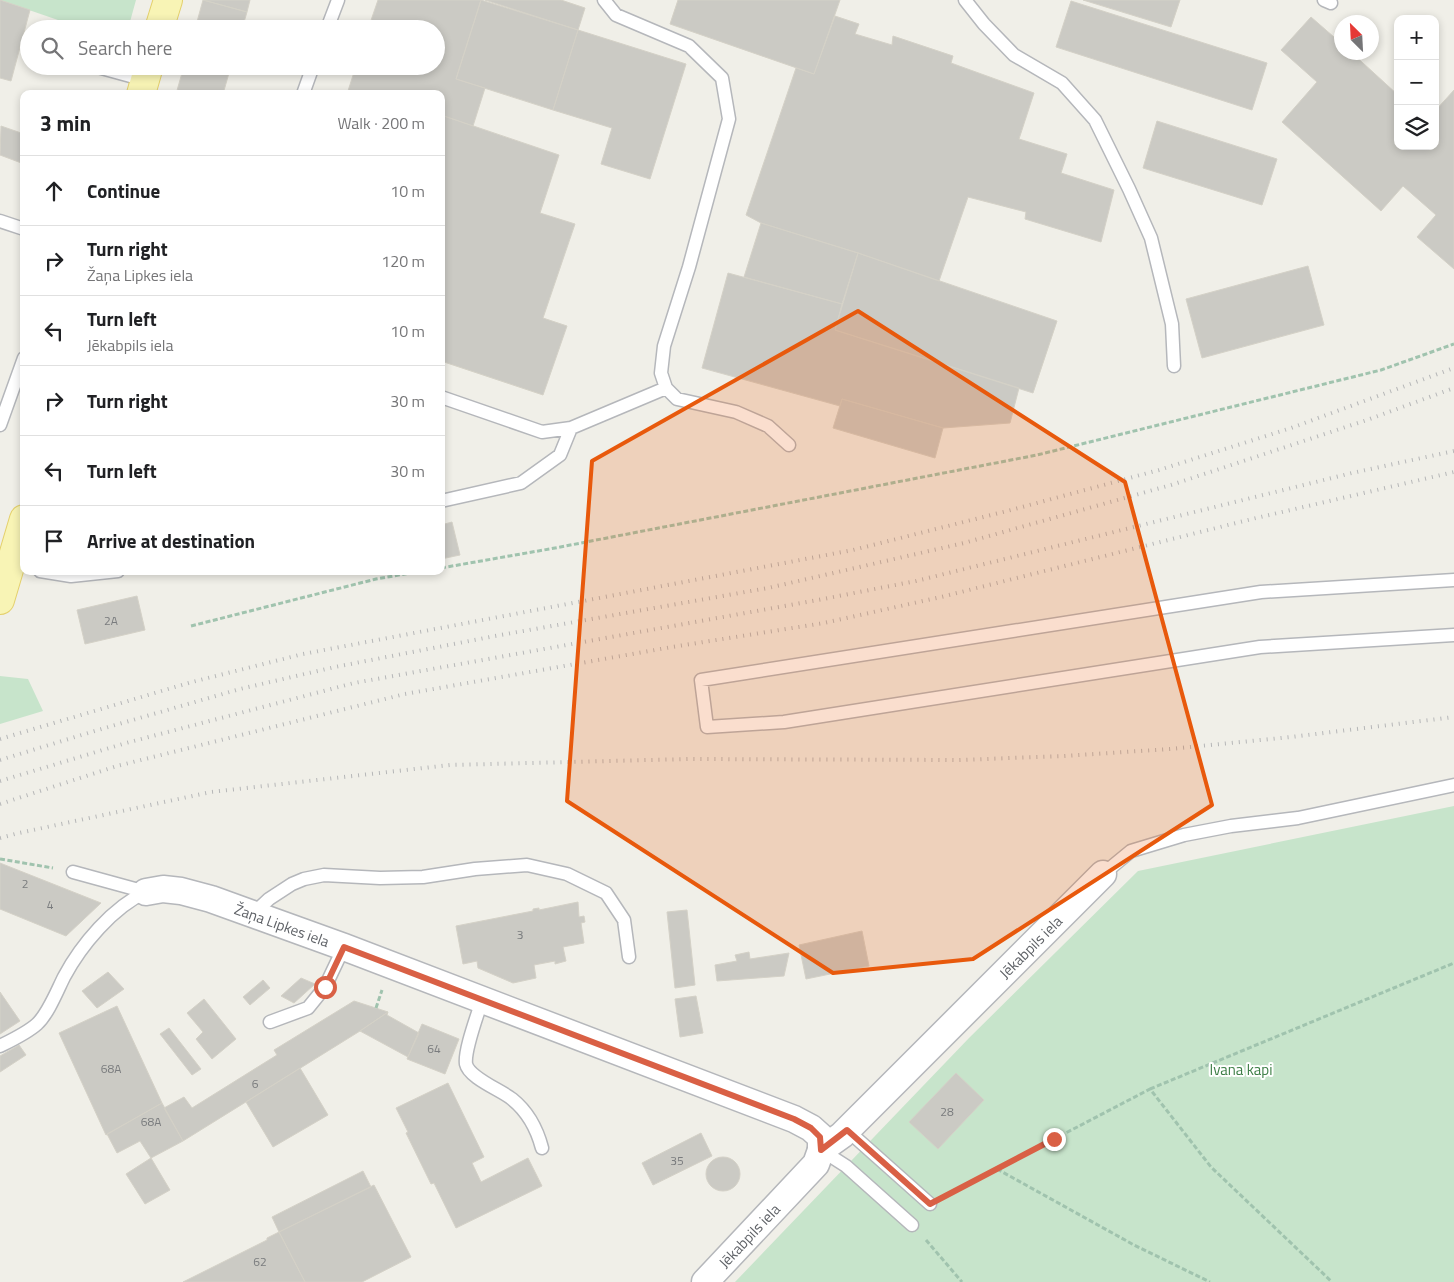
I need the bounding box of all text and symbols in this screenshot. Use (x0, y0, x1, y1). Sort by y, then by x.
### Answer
north arrow (1334, 15, 1379, 60)
map controls (1394, 15, 1439, 150)
button: + (1394, 15, 1439, 60)
search box (20, 20, 445, 75)
text: Search here (78, 33, 172, 62)
icon: search (38, 34, 66, 62)
button: − (1394, 60, 1439, 105)
button: layers (1394, 105, 1439, 150)
text: 3 min (40, 107, 91, 139)
text: Walk · 200 m (337, 111, 425, 135)
text: Continue (87, 176, 160, 205)
icon: ahead (40, 177, 68, 205)
text: 10 m (390, 179, 425, 203)
text: Turn right (87, 234, 168, 263)
icon: right (40, 247, 68, 275)
text: 120 m (381, 249, 425, 273)
text: Žaņa Lipkes iela (87, 263, 193, 287)
text: Turn left (87, 304, 157, 333)
icon: left (40, 317, 68, 345)
text: 10 m (390, 319, 425, 343)
text: Jēkabpils iela (87, 333, 174, 357)
text: Turn right (87, 386, 168, 415)
icon: right (40, 387, 68, 415)
text: 30 m (390, 389, 425, 413)
text: Turn left (87, 456, 157, 485)
icon: left (40, 457, 68, 485)
text: 30 m (390, 459, 425, 483)
text: Arrive at destination (87, 526, 255, 555)
icon: arrive (40, 527, 68, 555)
house number: 2A (104, 611, 118, 630)
house number: 2 (22, 874, 28, 893)
house number: 4 (47, 895, 54, 914)
street label: Žaņa Lipkes iela (231, 897, 333, 953)
street label: Jēkabpils iela (993, 909, 1068, 984)
house number: 3 (517, 925, 523, 944)
route start (314, 976, 337, 999)
house number: 64 (427, 1039, 441, 1058)
park label: Ivana kapi (1209, 1058, 1273, 1081)
house number: 68A (101, 1059, 121, 1078)
house number: 6 (252, 1074, 259, 1093)
house number: 28 (940, 1102, 954, 1121)
house number: 68A (141, 1112, 161, 1131)
route end (1043, 1128, 1066, 1151)
house number: 35 (670, 1151, 684, 1170)
street label: Jēkabpils iela (713, 1198, 785, 1273)
house number: 62 (253, 1252, 267, 1271)

